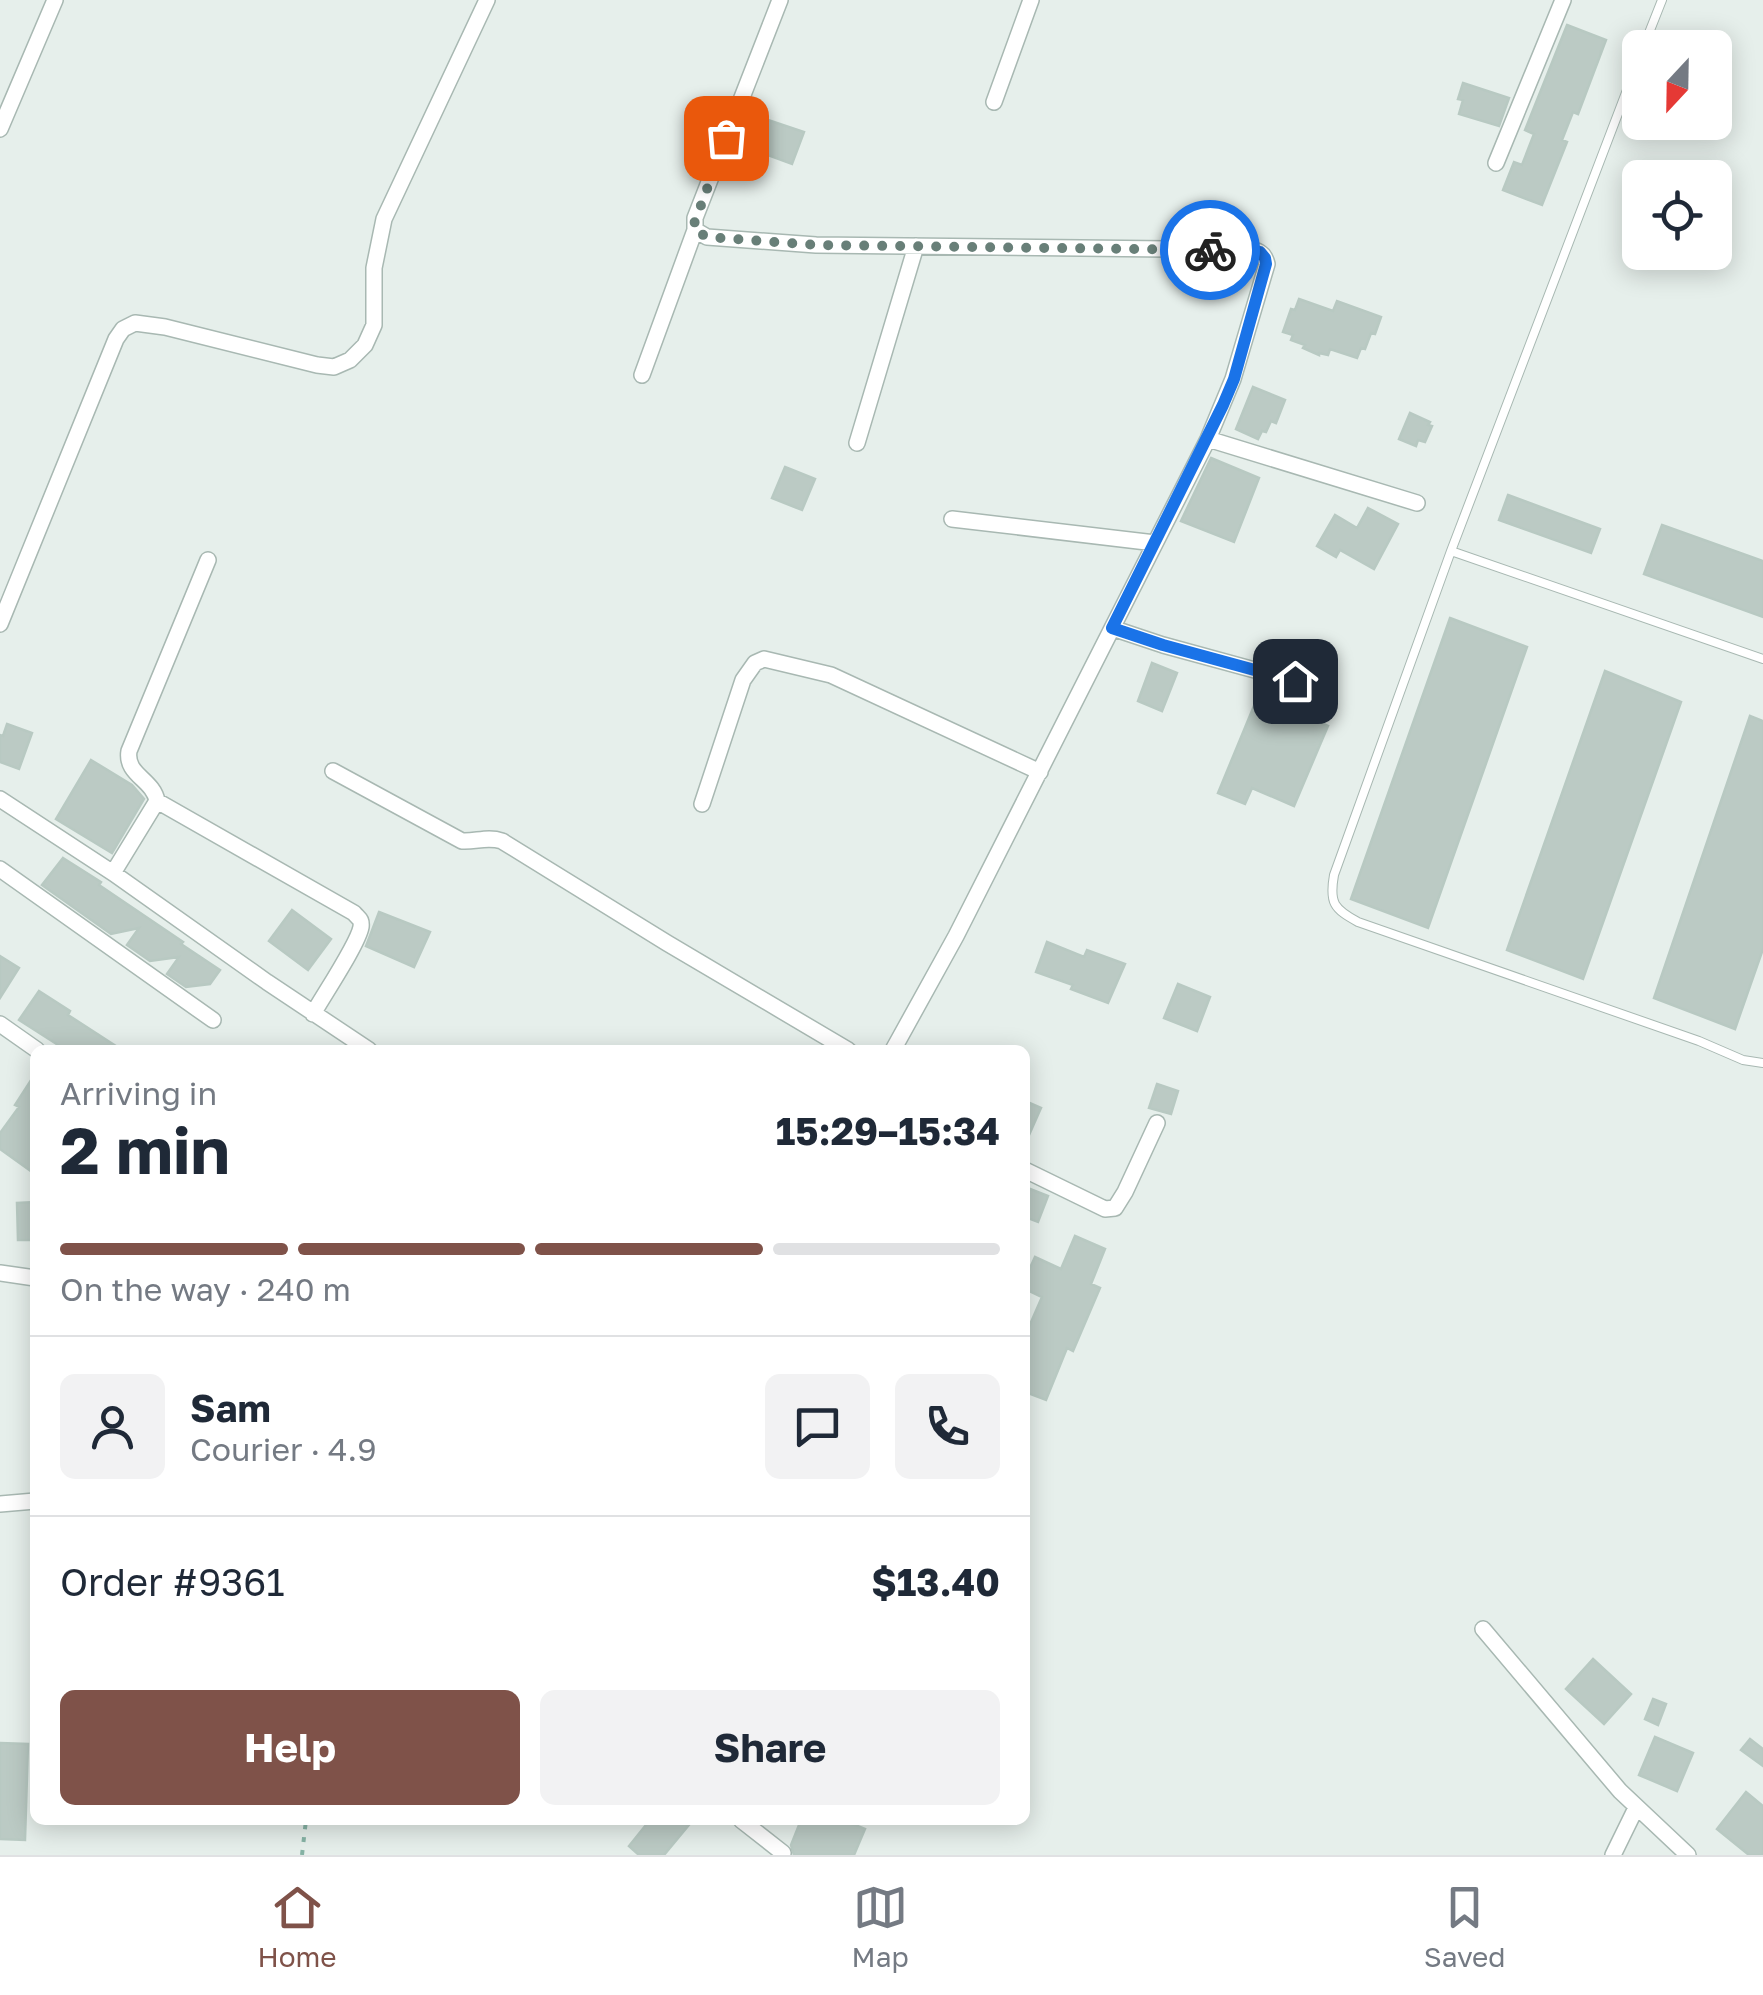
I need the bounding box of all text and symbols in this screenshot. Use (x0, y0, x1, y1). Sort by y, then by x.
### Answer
north arrow (1622, 30, 1732, 140)
map controls (1622, 30, 1732, 270)
pin (684, 96, 769, 181)
icon: bag (699, 111, 754, 166)
button: locate (1622, 160, 1732, 270)
courier (1160, 200, 1260, 300)
icon: bike (1183, 223, 1238, 278)
pin (1253, 639, 1338, 724)
icon: home (1268, 654, 1323, 709)
text: Arriving in (60, 1074, 217, 1112)
text: 15:29–15:34 (776, 1108, 1000, 1153)
text: 2 min (60, 1110, 230, 1188)
text: On the way · 240 m (60, 1270, 351, 1308)
button: person (60, 1374, 165, 1479)
button: chat (765, 1374, 870, 1479)
button: phone (895, 1374, 1000, 1479)
text: Sam (190, 1385, 271, 1430)
text: Courier · 4.9 (190, 1430, 377, 1468)
text: Order #9361 (60, 1559, 285, 1604)
text: $13.40 (871, 1559, 1000, 1604)
button: Help (60, 1690, 520, 1805)
button: Share (540, 1690, 1000, 1805)
tab: Home (258, 1880, 337, 1973)
tab: Map (852, 1880, 909, 1973)
tab: Saved (1424, 1880, 1506, 1973)

